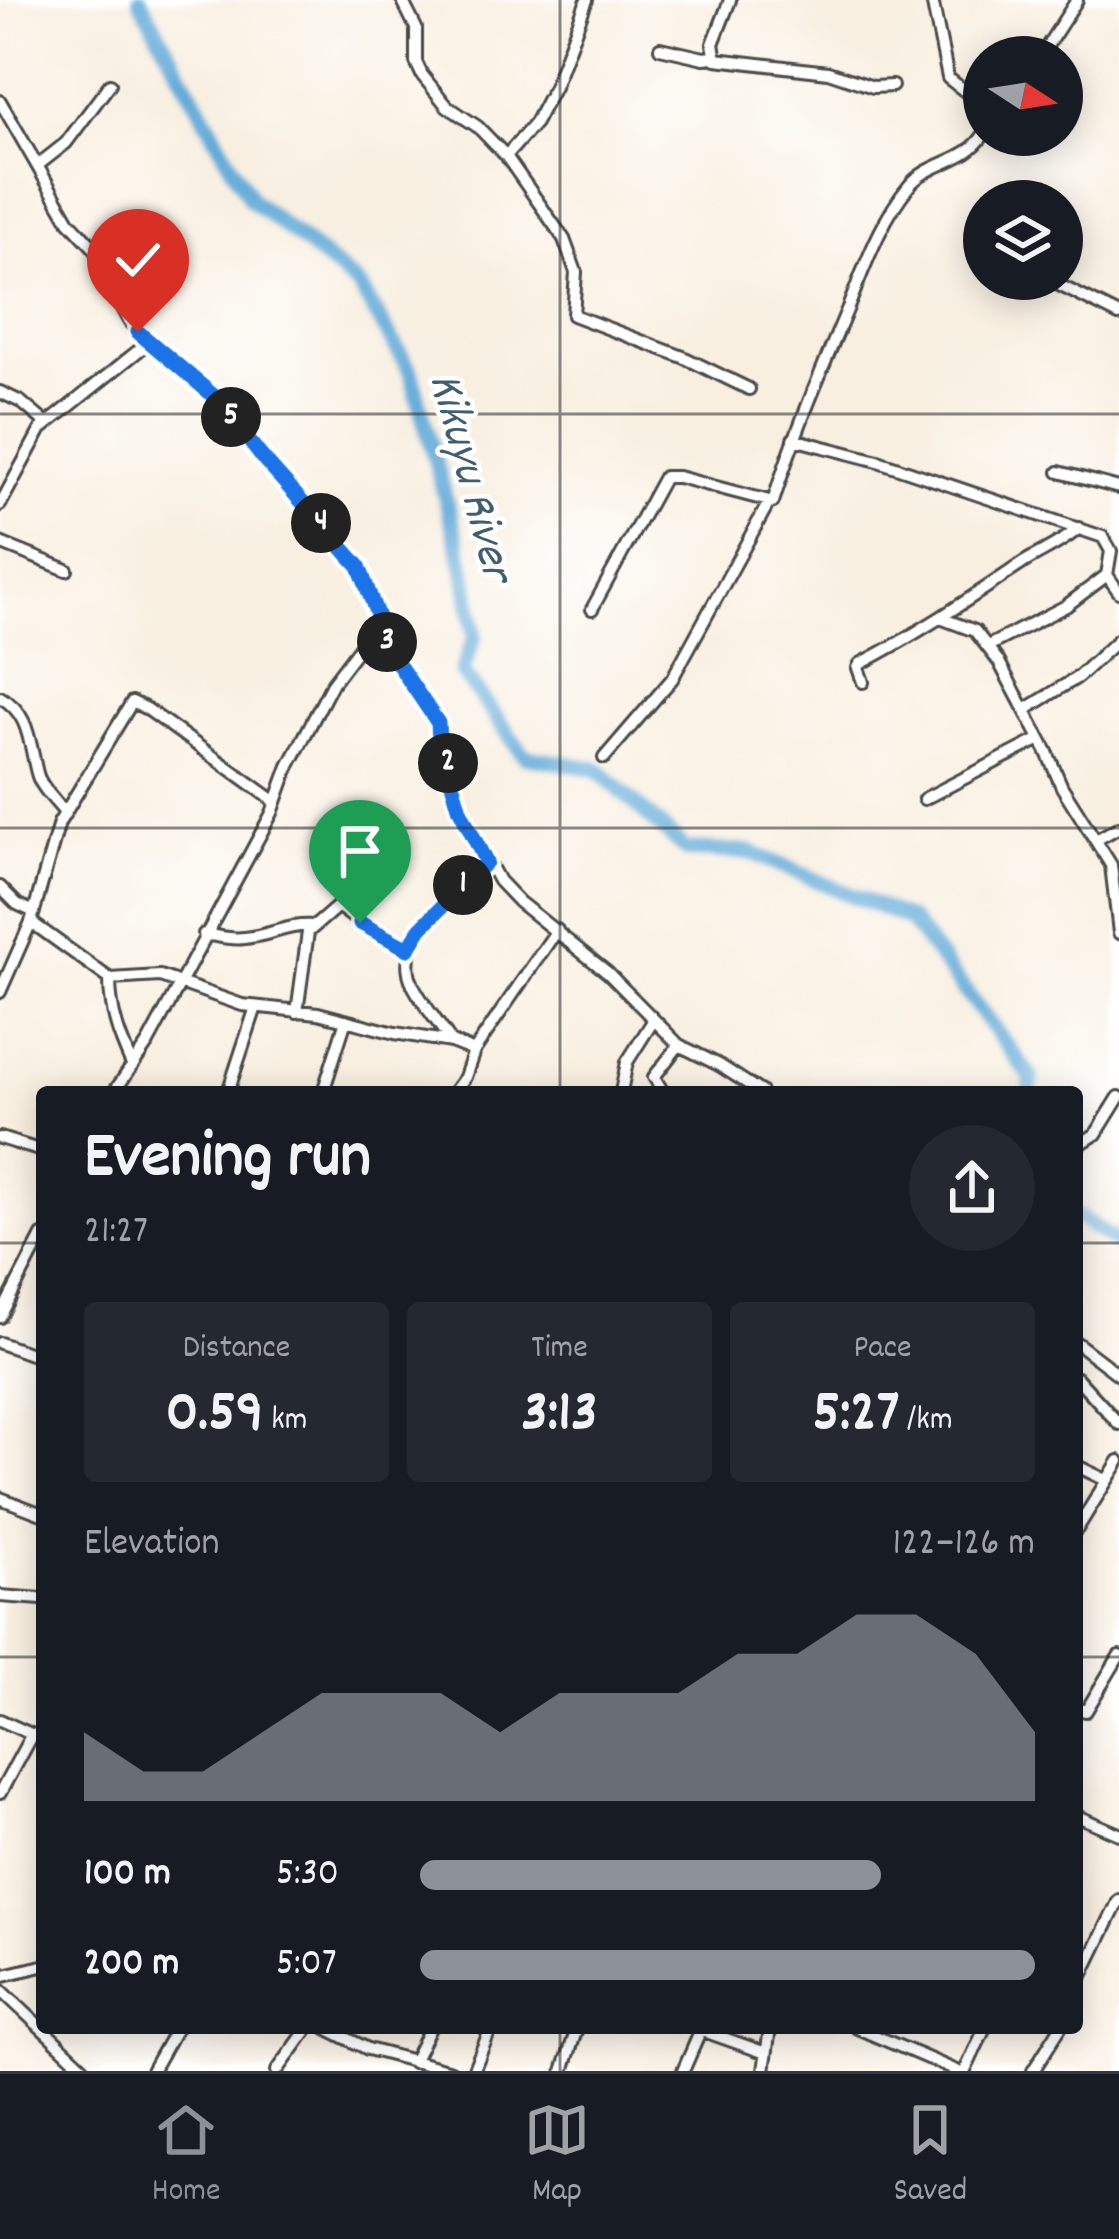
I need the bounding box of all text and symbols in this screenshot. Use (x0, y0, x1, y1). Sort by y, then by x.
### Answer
north arrow (963, 36, 1083, 156)
map controls (963, 36, 1083, 300)
button: layers (963, 180, 1083, 300)
pin (87, 209, 189, 332)
icon: check (105, 227, 171, 293)
water label: Kikuyu River (407, 366, 530, 595)
pin: 5 (201, 387, 261, 447)
text: 5 (223, 393, 239, 440)
pin: 4 (291, 493, 351, 553)
text: 4 (314, 499, 328, 546)
pin: 3 (357, 612, 417, 672)
text: 3 (380, 618, 394, 665)
pin: 2 (418, 733, 478, 793)
text: 2 (441, 739, 455, 786)
pin (309, 800, 411, 923)
icon: arrive (327, 818, 393, 884)
pin: 1 (433, 855, 493, 915)
text: 1 (459, 861, 467, 908)
text: Evening run (84, 1114, 371, 1208)
button: share (909, 1125, 1035, 1251)
text: 21:27 (84, 1206, 148, 1261)
text: Distance (183, 1326, 290, 1373)
text: Time (531, 1326, 588, 1373)
text: Pace (853, 1326, 912, 1373)
text: 0.59 (166, 1373, 264, 1459)
text: 3:13 (521, 1373, 598, 1459)
text: 5:27 (812, 1373, 899, 1459)
text: km (264, 1398, 307, 1445)
text: /km (899, 1398, 953, 1445)
text: Elevation (84, 1518, 220, 1573)
text: 122–126 m (893, 1518, 1035, 1573)
text: 100 m (84, 1848, 171, 1903)
text: 5:30 (276, 1848, 339, 1903)
text: 200 m (84, 1938, 179, 1993)
text: 5:07 (276, 1938, 337, 1993)
tab: Home (152, 2097, 221, 2216)
tab: Map (524, 2097, 590, 2216)
tab: Saved (893, 2097, 967, 2216)

